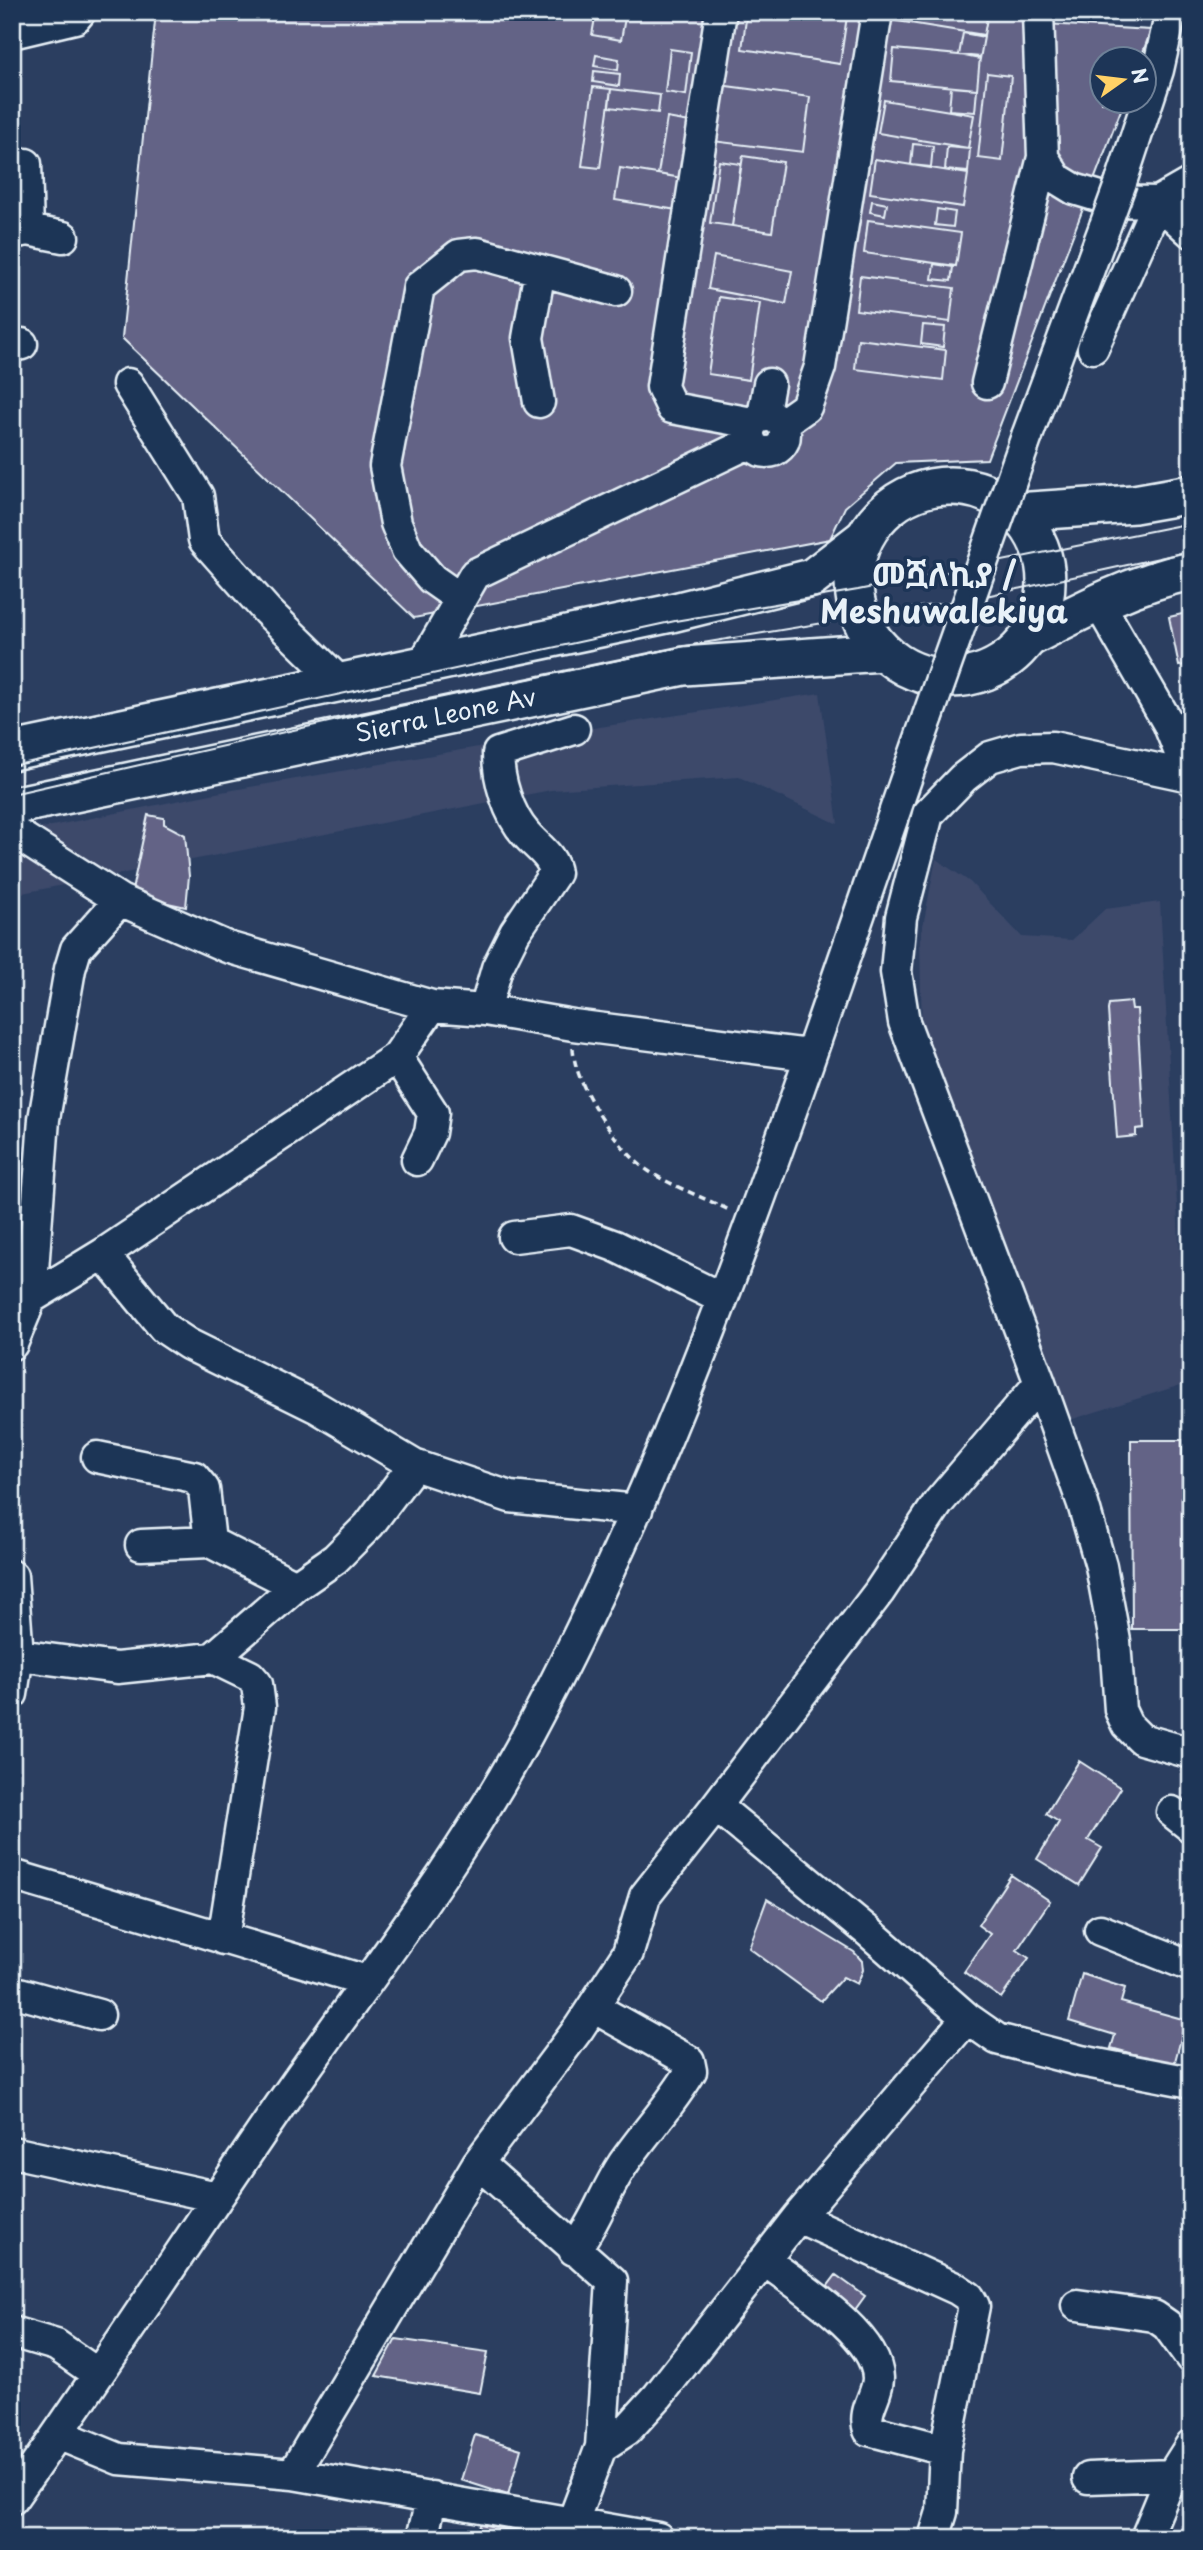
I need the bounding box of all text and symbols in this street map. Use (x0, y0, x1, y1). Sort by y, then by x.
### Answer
north arrow (1088, 46, 1158, 116)
text: N (1125, 65, 1156, 86)
district label: መሿለኪያ / Meshuwalekiya (820, 549, 1068, 634)
street label: Sierra Leone Av (352, 677, 539, 750)

